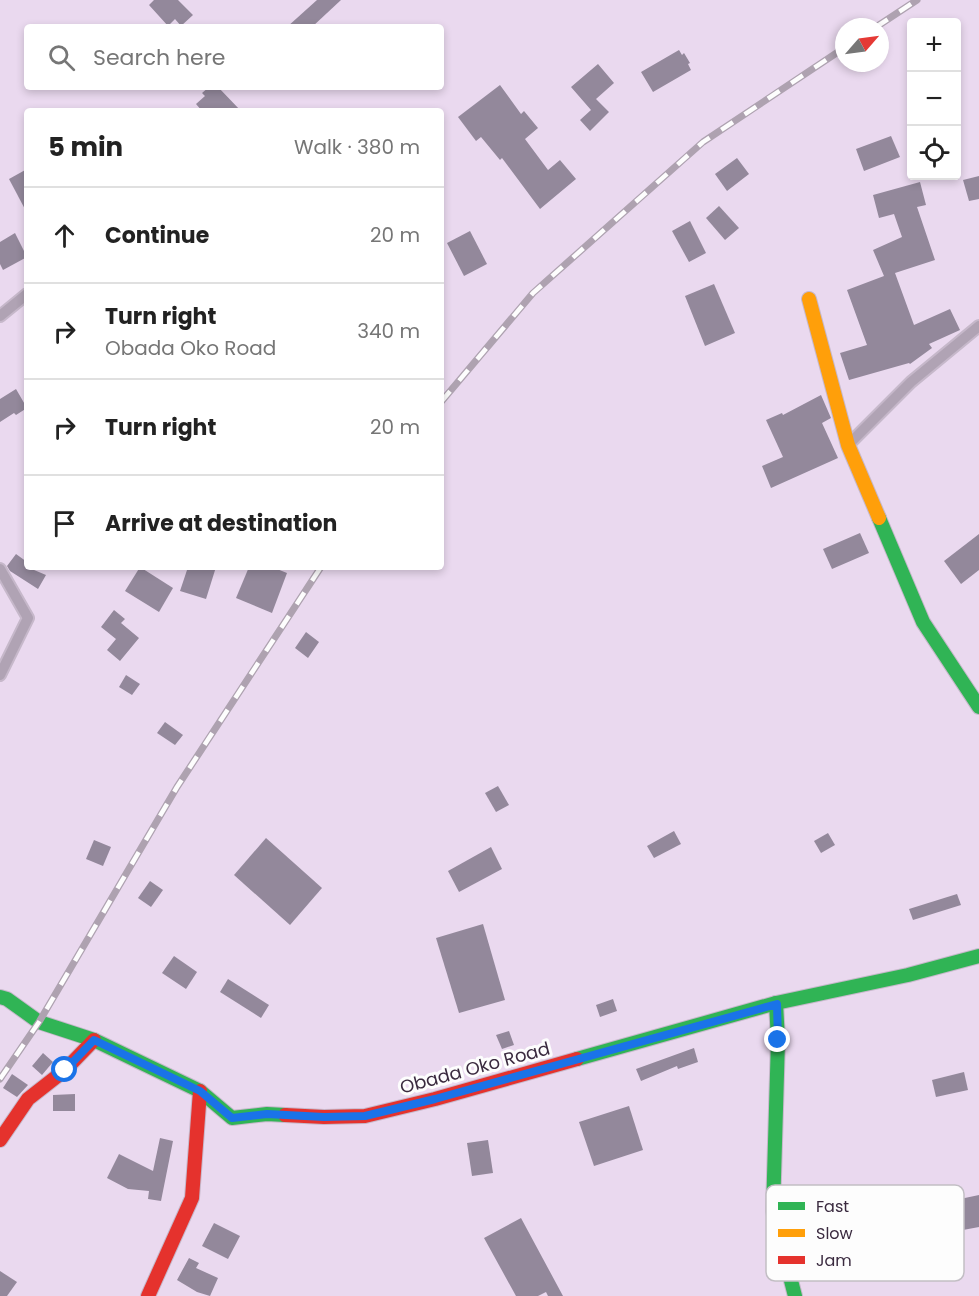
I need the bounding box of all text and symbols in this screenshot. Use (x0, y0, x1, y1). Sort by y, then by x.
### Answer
north arrow (835, 18, 889, 72)
map controls (907, 18, 961, 180)
button: + (907, 18, 961, 72)
search box (24, 24, 444, 90)
icon: search (45, 41, 78, 74)
text: Search here (93, 42, 226, 73)
button: − (907, 72, 961, 126)
button: locate (907, 126, 961, 180)
text: 5 min (48, 129, 123, 165)
text: Walk · 380 m (294, 133, 420, 161)
icon: ahead (48, 219, 81, 252)
text: Continue (105, 220, 209, 251)
text: 20 m (370, 221, 420, 249)
text: Turn right (105, 301, 216, 332)
icon: right (48, 315, 81, 348)
text: 340 m (357, 317, 420, 345)
text: Obada Oko Road (105, 334, 276, 362)
icon: right (48, 411, 81, 444)
text: Turn right (105, 412, 216, 443)
text: 20 m (370, 413, 420, 441)
icon: arrive (48, 507, 81, 540)
text: Arrive at destination (105, 508, 337, 539)
route end (764, 1026, 790, 1052)
street label: Obada Oko Road (397, 1035, 553, 1100)
route start (51, 1056, 77, 1082)
legend (766, 1185, 964, 1281)
text: Fast (816, 1195, 849, 1218)
text: Slow (816, 1222, 853, 1245)
text: Jam (816, 1249, 852, 1272)

